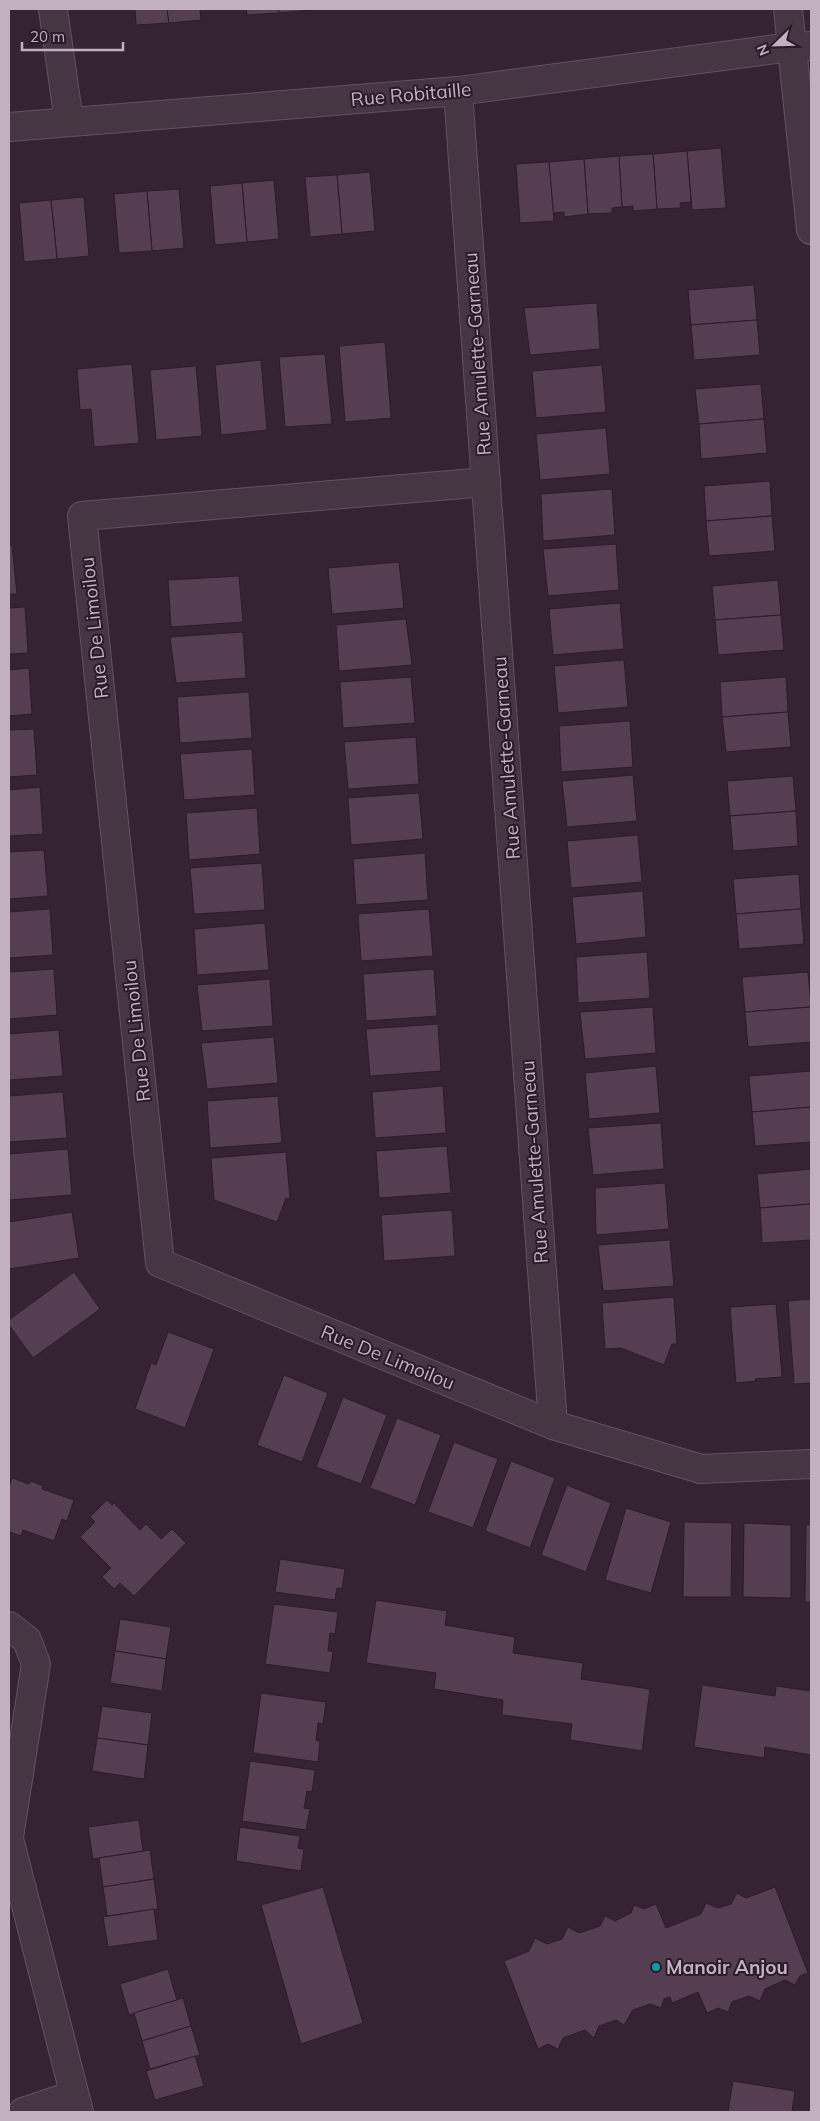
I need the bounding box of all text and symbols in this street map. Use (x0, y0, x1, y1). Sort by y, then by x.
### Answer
scale bar (22, 20, 124, 52)
north arrow (750, 20, 800, 70)
text: 20 m (30, 27, 65, 46)
text: N (753, 42, 773, 58)
street label: Rue Robitaille (350, 77, 472, 111)
street label: Rue Amulette-Garneau (458, 252, 496, 456)
street label: Rue De Limoilou (75, 556, 113, 700)
street label: Rue Amulette-Garneau (487, 656, 525, 860)
street label: Rue De Limoilou (117, 959, 155, 1103)
street label: Rue Amulette-Garneau (515, 1060, 553, 1264)
street label: Rue De Limoilou (318, 1319, 458, 1395)
place label: Manoir Anjou (666, 1955, 788, 1979)
marker: Manoir Anjou (650, 1961, 662, 1973)

